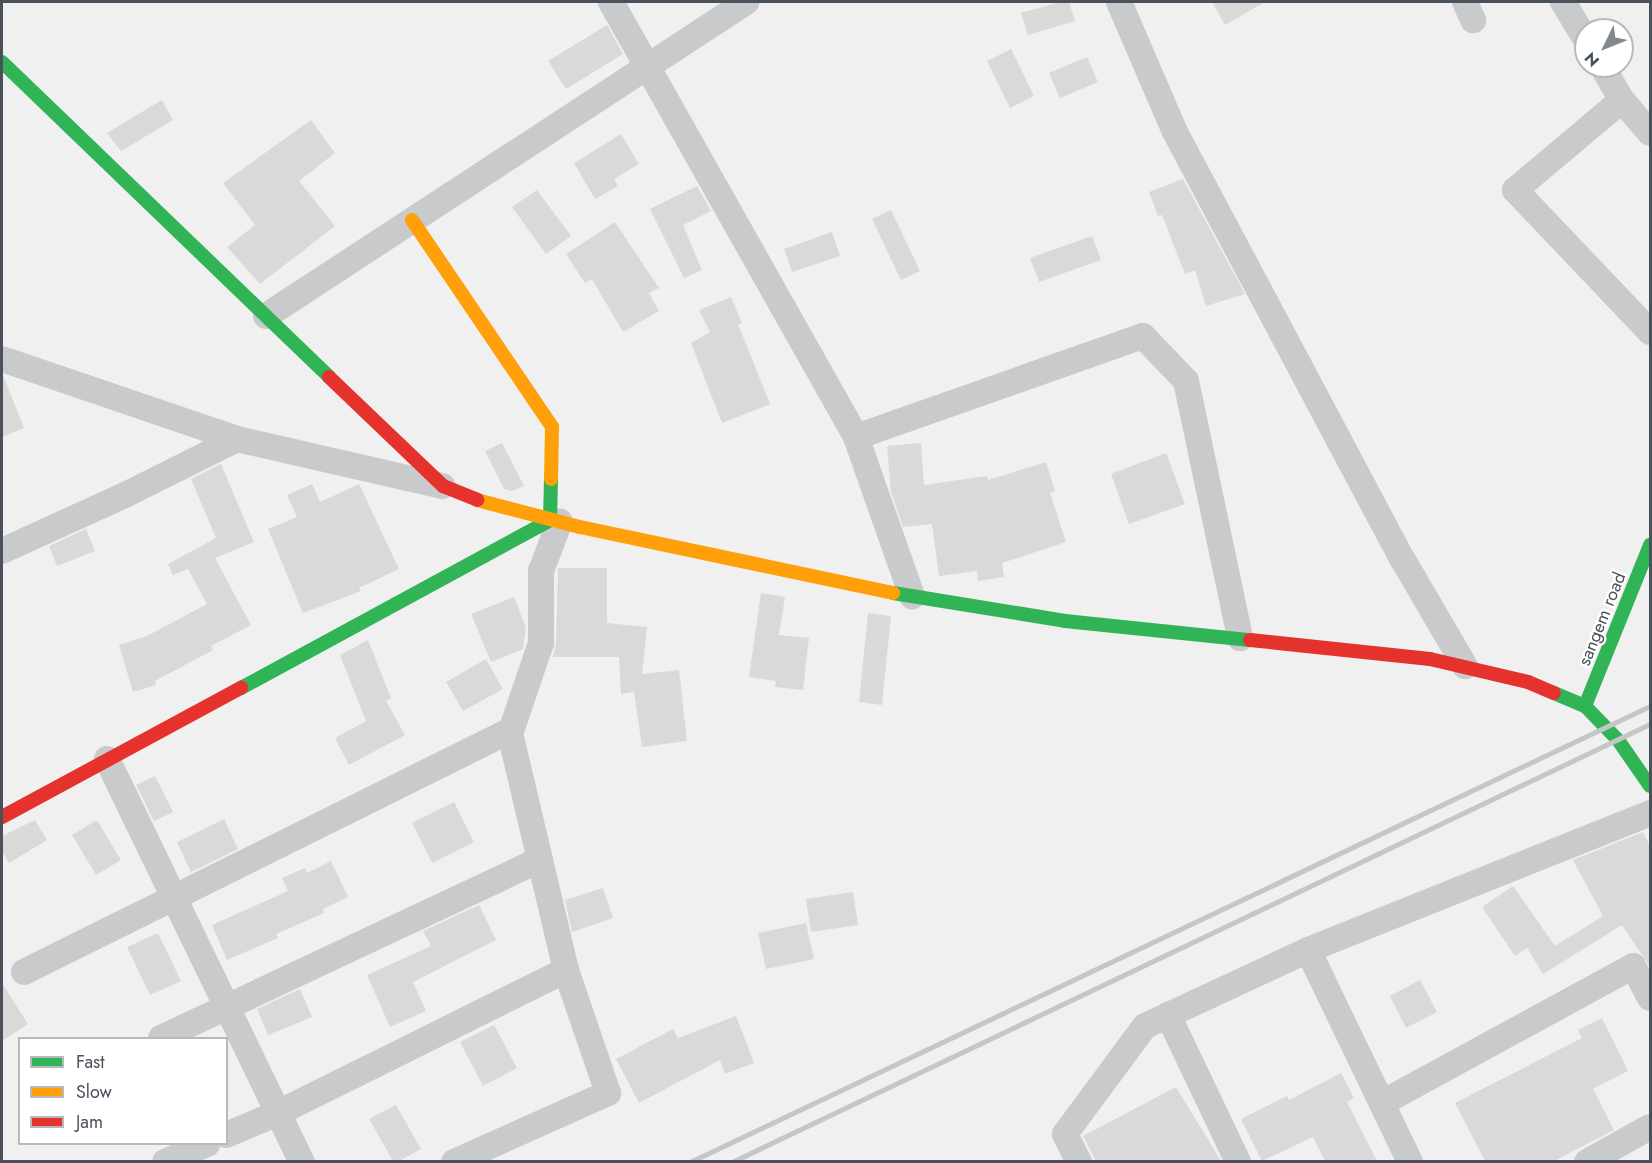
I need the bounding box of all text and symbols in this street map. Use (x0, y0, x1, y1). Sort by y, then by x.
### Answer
north arrow (1574, 18, 1634, 78)
text: N (1579, 47, 1605, 72)
street label: sangem road (1573, 569, 1631, 669)
legend (18, 1037, 228, 1145)
text: Fast (76, 1049, 105, 1075)
text: Slow (76, 1079, 112, 1105)
text: Jam (76, 1109, 103, 1135)

